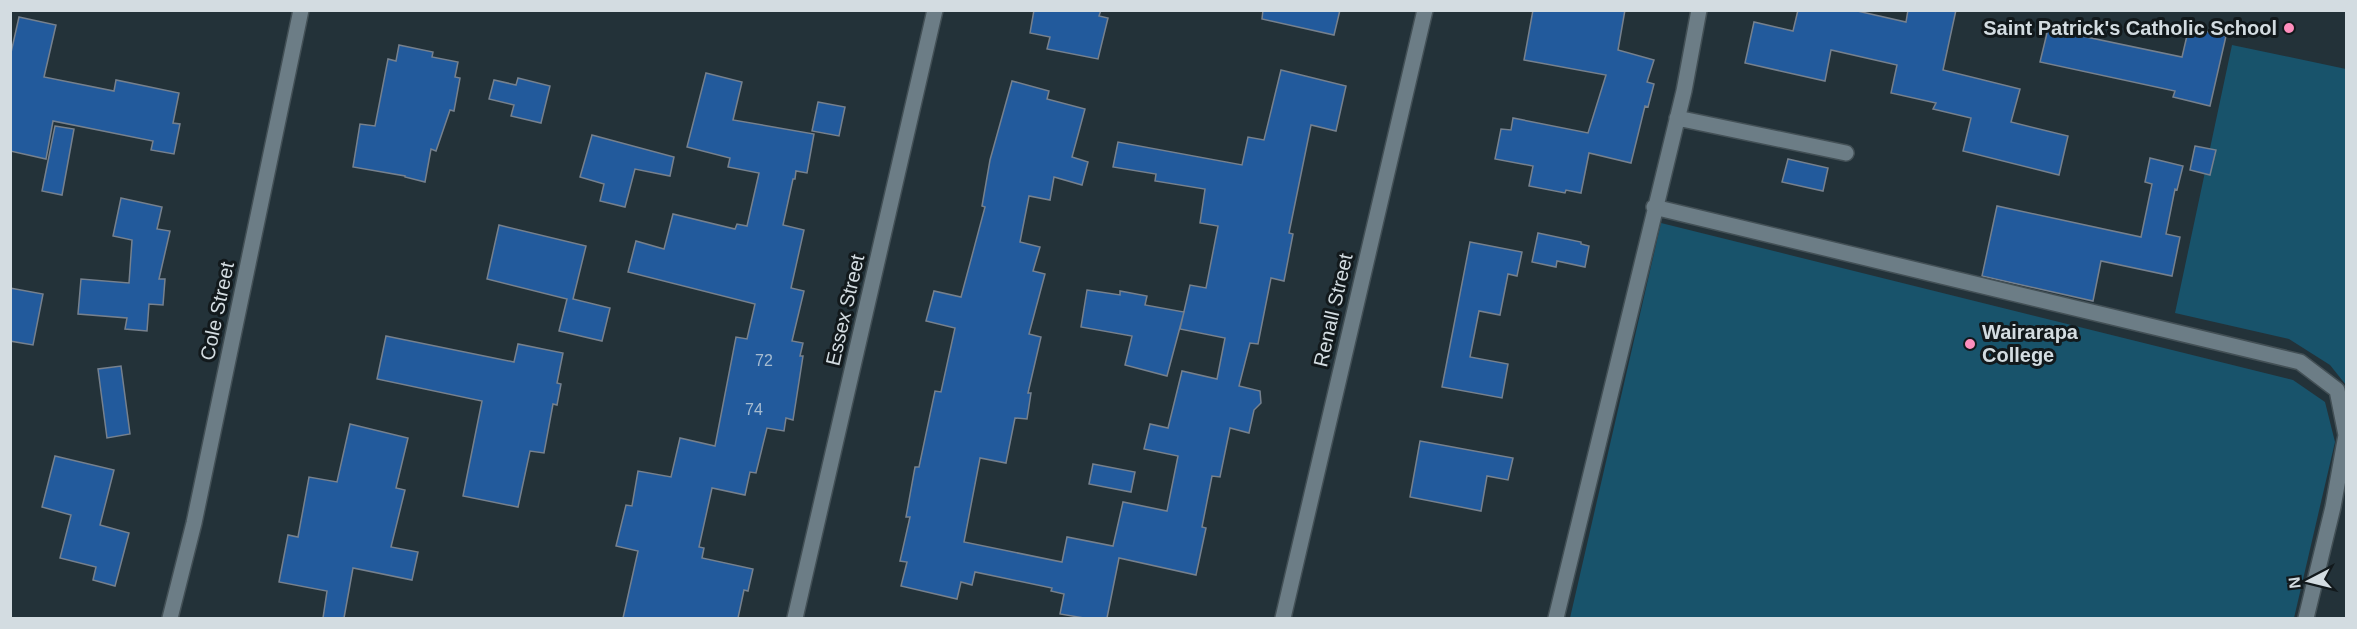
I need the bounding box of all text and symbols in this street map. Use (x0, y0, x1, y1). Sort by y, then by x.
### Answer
place label: Saint Patrick's Catholic School (1983, 17, 2277, 39)
marker: Saint Patrick's Catholic School (2282, 21, 2296, 35)
street label: Renall Street (1309, 251, 1357, 369)
street label: Essex Street (822, 252, 869, 368)
street label: Cole Street (196, 259, 238, 362)
place label: Wairarapa College (1982, 321, 2079, 366)
marker: Wairarapa College (1963, 337, 1977, 351)
house number: 72 (755, 352, 773, 369)
house number: 74 (745, 401, 763, 418)
north arrow (2279, 551, 2339, 611)
text: N (2285, 576, 2304, 590)

